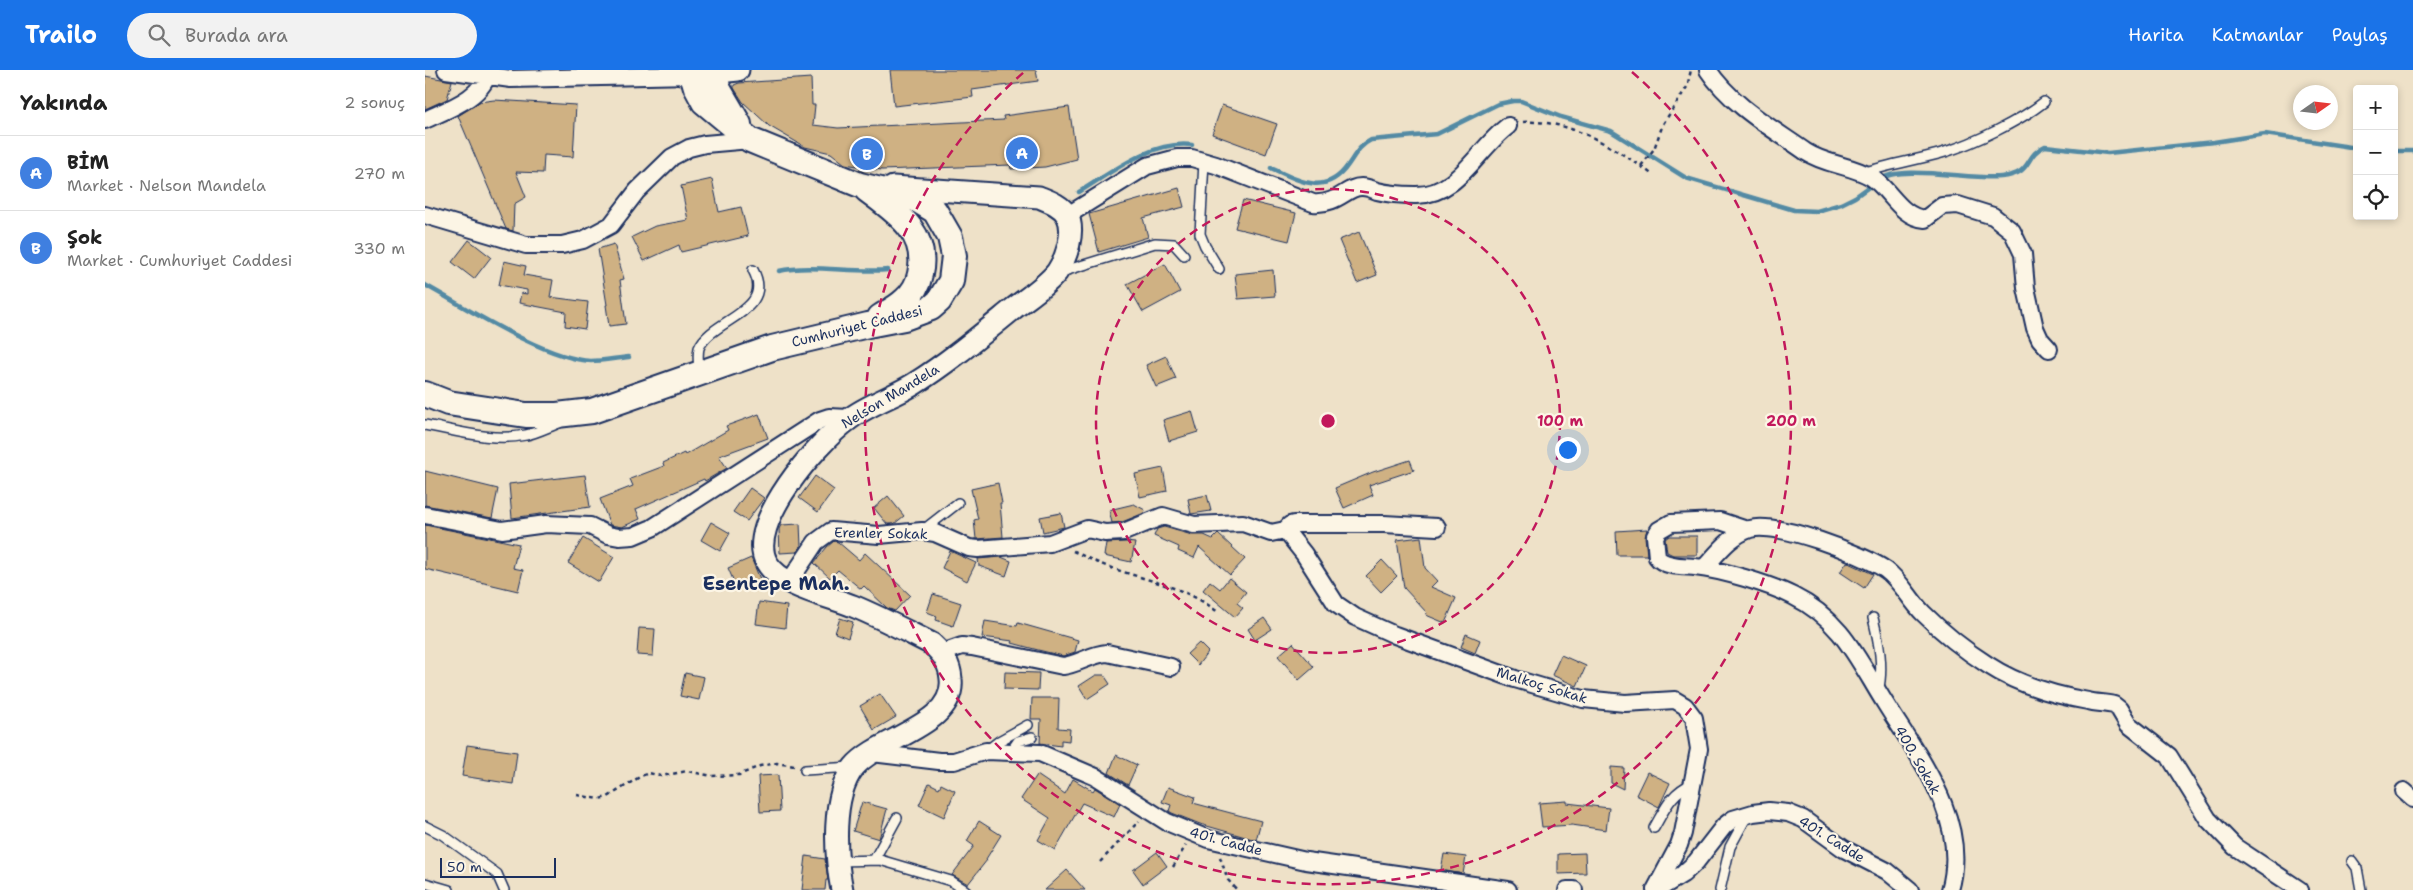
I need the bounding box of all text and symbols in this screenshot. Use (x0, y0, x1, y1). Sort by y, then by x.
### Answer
search box (127, 13, 477, 58)
text: Trailo (25, 19, 97, 51)
icon: search (145, 21, 173, 49)
text: Burada ara (185, 23, 288, 48)
text: Harita (2128, 23, 2184, 47)
text: Katmanlar (2212, 23, 2304, 47)
text: Paylaş (2332, 23, 2388, 47)
north arrow (2293, 85, 2338, 130)
map controls (2353, 85, 2398, 220)
button: + (2353, 85, 2398, 130)
text: Yakında (20, 89, 107, 117)
text: 2 sonuç (344, 92, 405, 113)
button: − (2353, 130, 2398, 175)
pin: A (1006, 134, 1038, 172)
pin: B (851, 135, 883, 173)
text: BİM (67, 150, 109, 175)
text: A (30, 163, 42, 184)
text: 270 m (354, 163, 405, 184)
text: Market · Nelson Mandela (67, 175, 266, 196)
button: locate (2353, 175, 2398, 220)
text: Şok (67, 225, 102, 250)
text: B (31, 238, 41, 259)
text: 330 m (353, 238, 405, 259)
text: Market · Cumhuriyet Caddesi (67, 250, 292, 271)
street label: Cumhuriyet Caddesi (790, 301, 924, 351)
street label: Nelson Mandela (838, 360, 943, 432)
text: 100 m (1537, 411, 1583, 431)
text: 200 m (1766, 411, 1816, 431)
centre of rings (1319, 412, 1337, 430)
your location (1555, 437, 1581, 463)
street label: Erenler Sokak (834, 523, 928, 543)
district label: Esentepe Mah. (702, 571, 850, 596)
street label: Malkoç Sokak (1494, 663, 1590, 707)
street label: 400. Sokak (1891, 722, 1945, 798)
street label: 401. Cadde (1795, 812, 1869, 867)
street label: 401. Cadde (1188, 823, 1265, 859)
scale bar (440, 855, 556, 878)
text: 50 m (447, 858, 482, 876)

